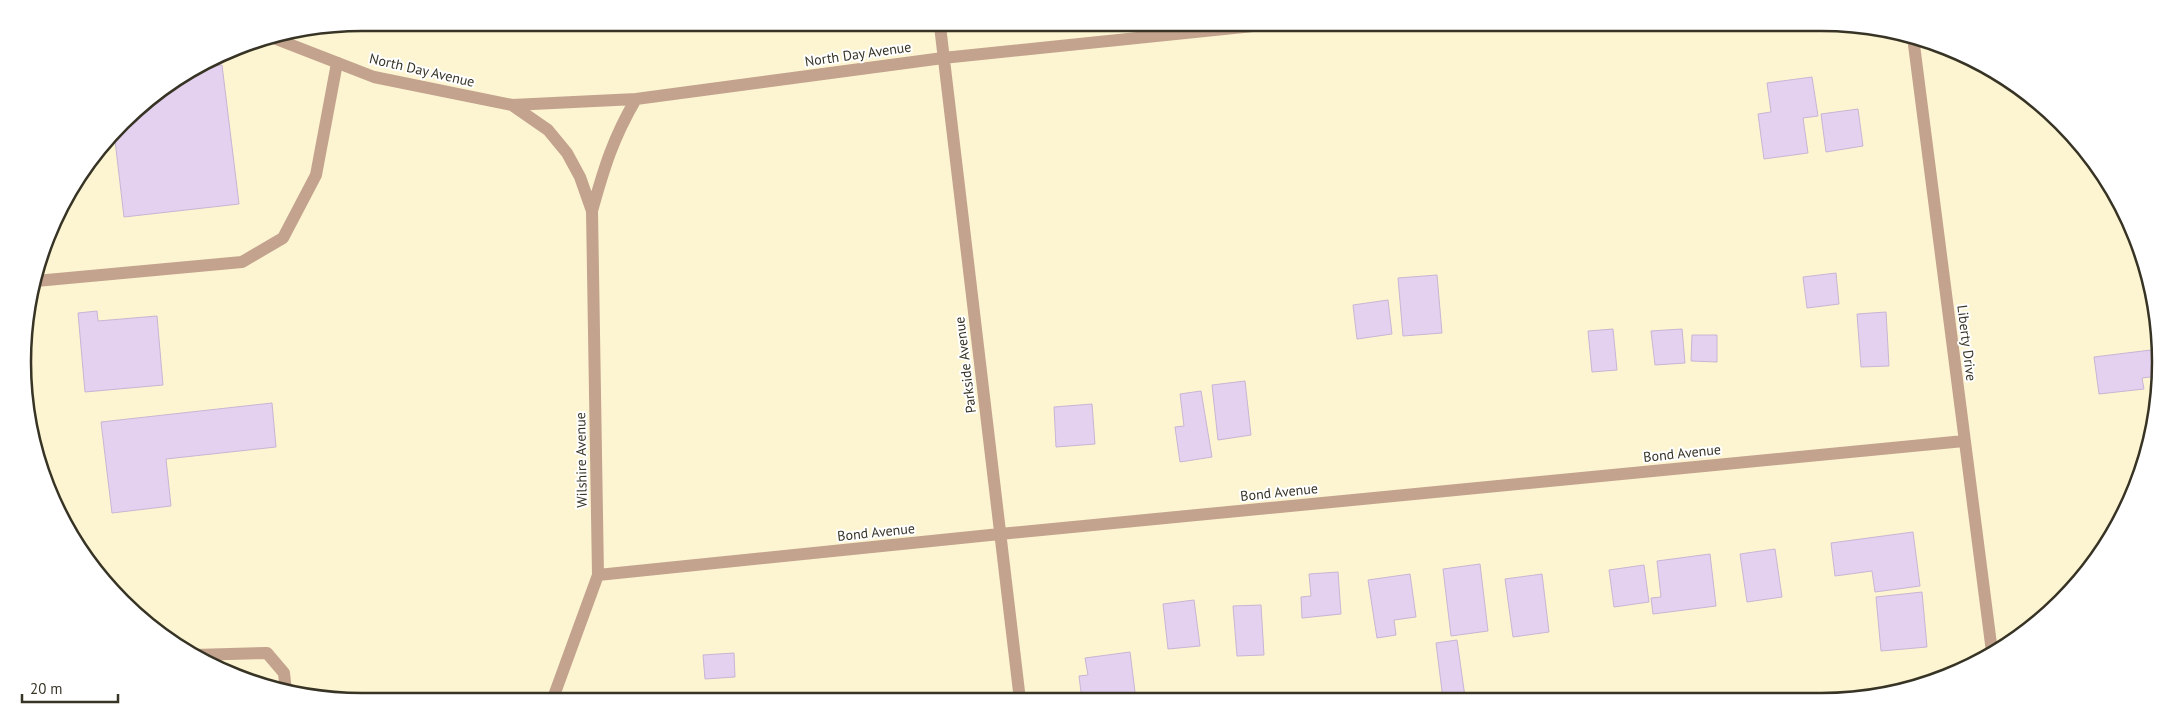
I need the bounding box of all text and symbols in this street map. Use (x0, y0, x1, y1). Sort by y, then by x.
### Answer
street label: North Day Avenue (804, 38, 912, 70)
street label: North Day Avenue (368, 49, 476, 91)
street label: Liberty Drive (1953, 304, 1981, 382)
street label: Parkside Avenue (950, 316, 980, 414)
street label: Wilshire Avenue (571, 412, 591, 508)
street label: Bond Avenue (1642, 440, 1722, 466)
street label: Bond Avenue (1239, 479, 1319, 505)
street label: Bond Avenue (836, 519, 916, 545)
scale bar (22, 672, 119, 704)
text: 20 m (30, 679, 63, 698)

